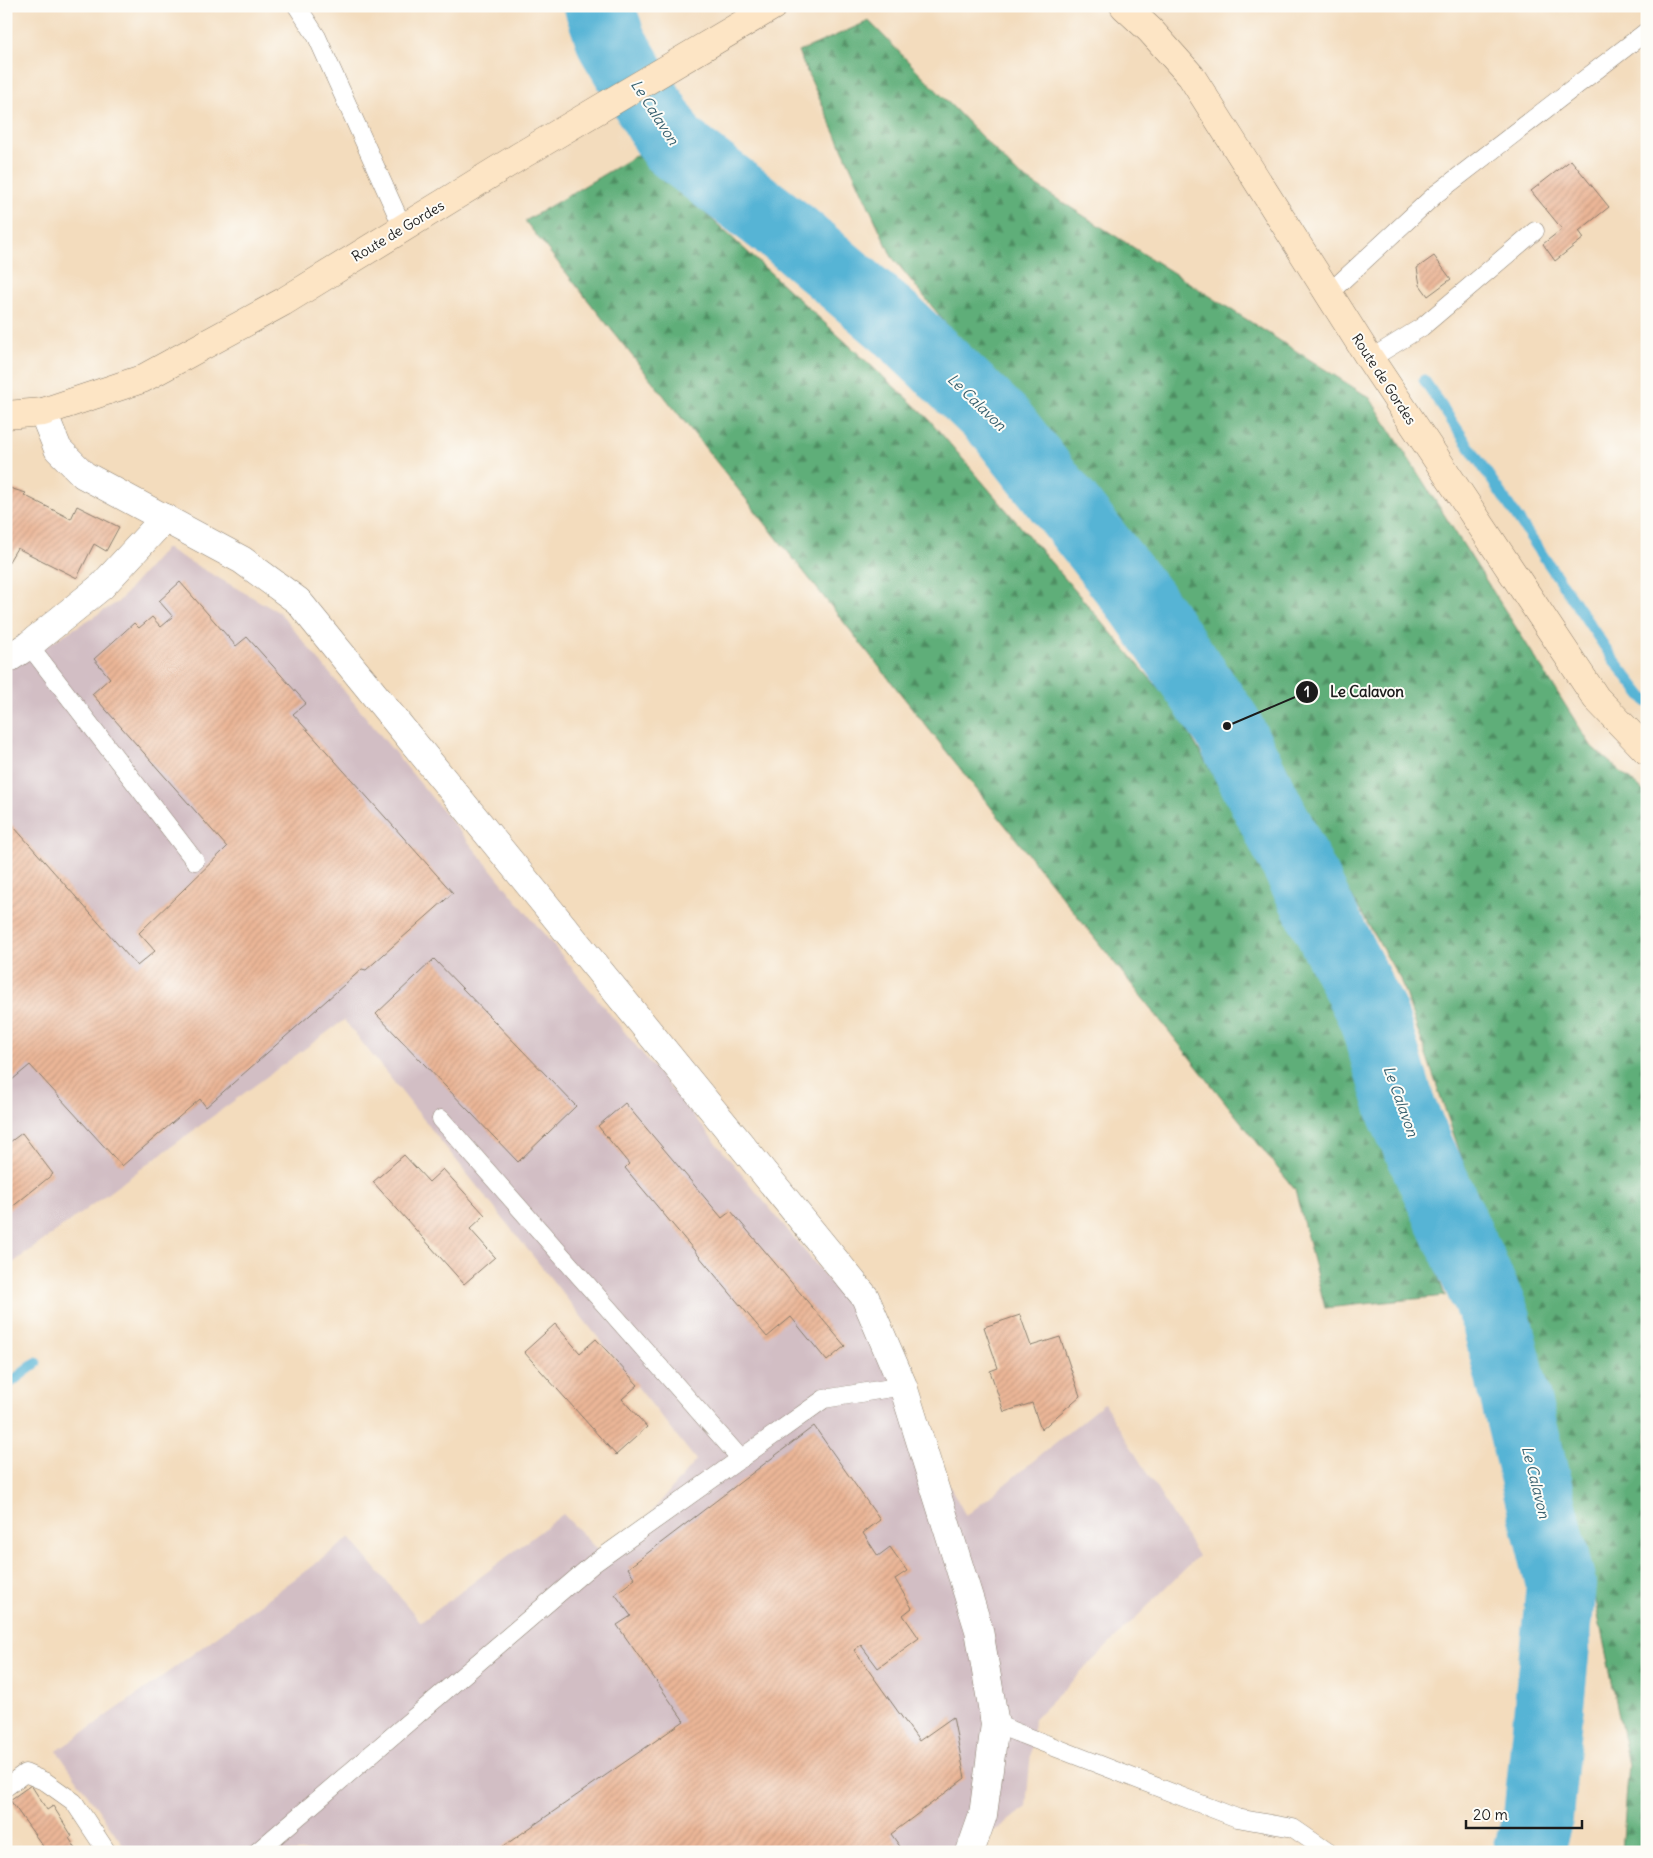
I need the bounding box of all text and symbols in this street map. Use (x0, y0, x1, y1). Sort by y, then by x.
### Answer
water label: Le Calavon (627, 76, 683, 148)
street label: Route de Gordes (348, 196, 448, 266)
street label: Route de Gordes (1348, 330, 1420, 428)
water label: Le Calavon (944, 369, 1010, 435)
callout: Le Calavon (1295, 677, 1414, 707)
text: 1 (1304, 682, 1310, 701)
text: Le Calavon (1330, 682, 1404, 701)
water label: Le Calavon (1379, 1063, 1423, 1139)
water label: Le Calavon (1518, 1444, 1554, 1520)
scale bar (1466, 1798, 1582, 1830)
text: 20 m (1473, 1805, 1508, 1824)

